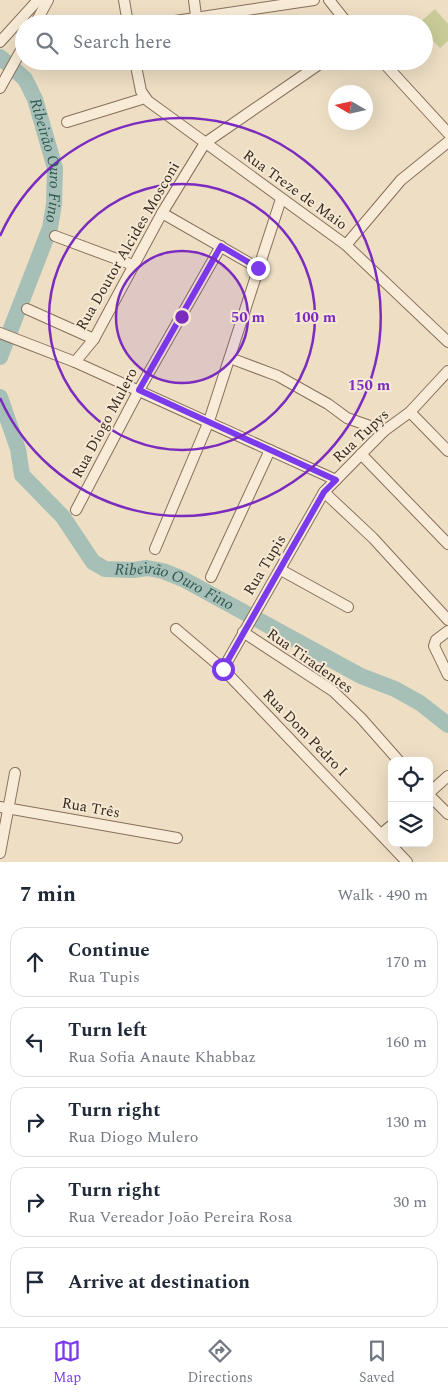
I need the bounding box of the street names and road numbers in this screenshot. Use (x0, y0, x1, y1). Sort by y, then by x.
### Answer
street label: Rua Treze de Maio (238, 144, 352, 236)
street label: Rua Doutor Alcides Mosconi (70, 157, 186, 335)
street label: Rua Diogo Mulero (66, 364, 144, 482)
street label: Rua Tupys (328, 404, 394, 468)
street label: Rua Tupis (238, 530, 292, 600)
street label: Rua Tiradentes (262, 623, 358, 699)
street label: Rua Dom Pedro I (257, 684, 353, 782)
street label: Rua Três (60, 792, 122, 824)

